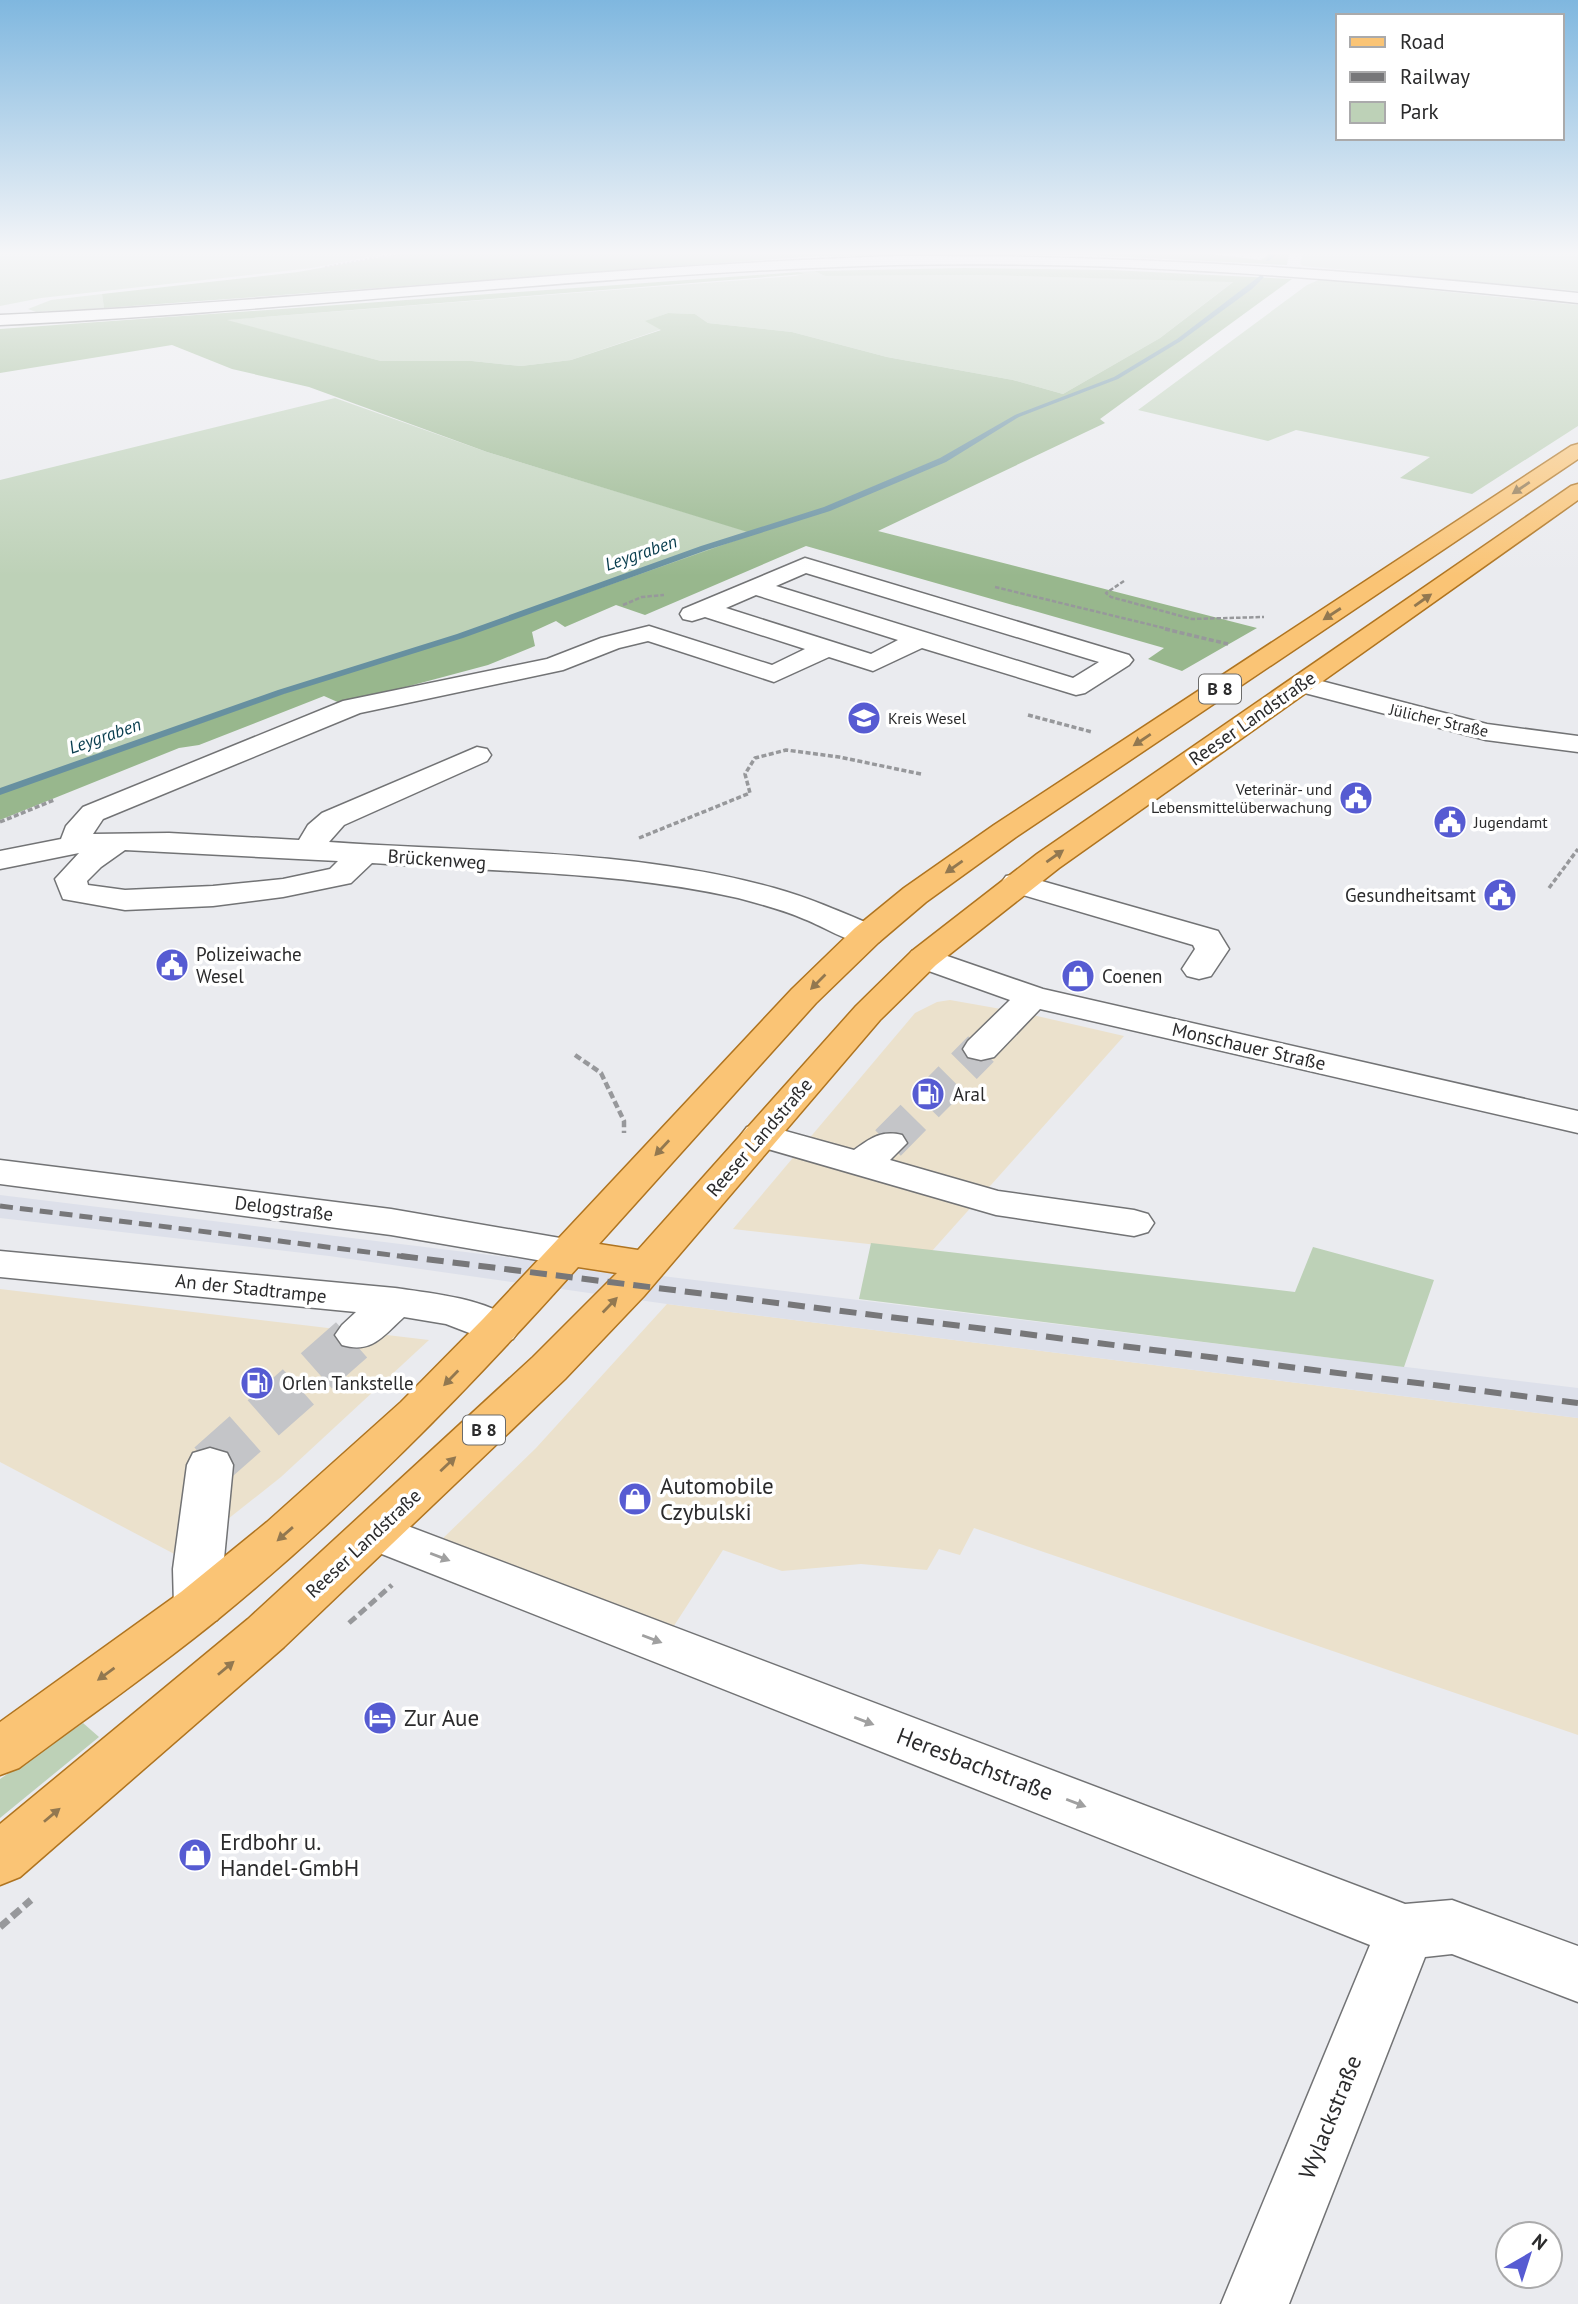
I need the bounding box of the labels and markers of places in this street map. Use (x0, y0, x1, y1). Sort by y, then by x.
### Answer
school or university icon: Kreis Wesel (845, 699, 883, 737)
place label: Kreis Wesel (888, 708, 966, 728)
place label: Veterinär- und Lebensmittelüberwachung (1151, 779, 1332, 817)
public building icon: Veterinär- und Lebensmittelüberwachung (1337, 779, 1375, 817)
public building icon: Jugendamt (1431, 803, 1469, 841)
place label: Jugendamt (1473, 812, 1548, 832)
public building icon: Gesundheitsamt (1481, 876, 1519, 914)
place label: Gesundheitsamt (1345, 883, 1477, 907)
place label: Polizeiwache Wesel (196, 942, 302, 988)
public building icon: Polizeiwache Wesel (153, 946, 191, 984)
shop icon: Coenen (1059, 957, 1097, 995)
place label: Coenen (1102, 964, 1162, 988)
fuel station icon: Aral (909, 1075, 947, 1113)
place label: Aral (953, 1082, 986, 1106)
fuel station icon: Orlen Tankstelle (238, 1364, 276, 1402)
place label: Orlen Tankstelle (282, 1371, 414, 1395)
place label: Automobile Czybulski (660, 1471, 774, 1526)
shop icon: Automobile Czybulski (616, 1480, 654, 1518)
hotel icon: Zur Aue (361, 1699, 399, 1737)
place label: Zur Aue (404, 1703, 479, 1732)
place label: Erdbohr u. Handel-GmbH (220, 1827, 359, 1882)
shop icon: Erdbohr u. Handel-GmbH (176, 1836, 214, 1874)

